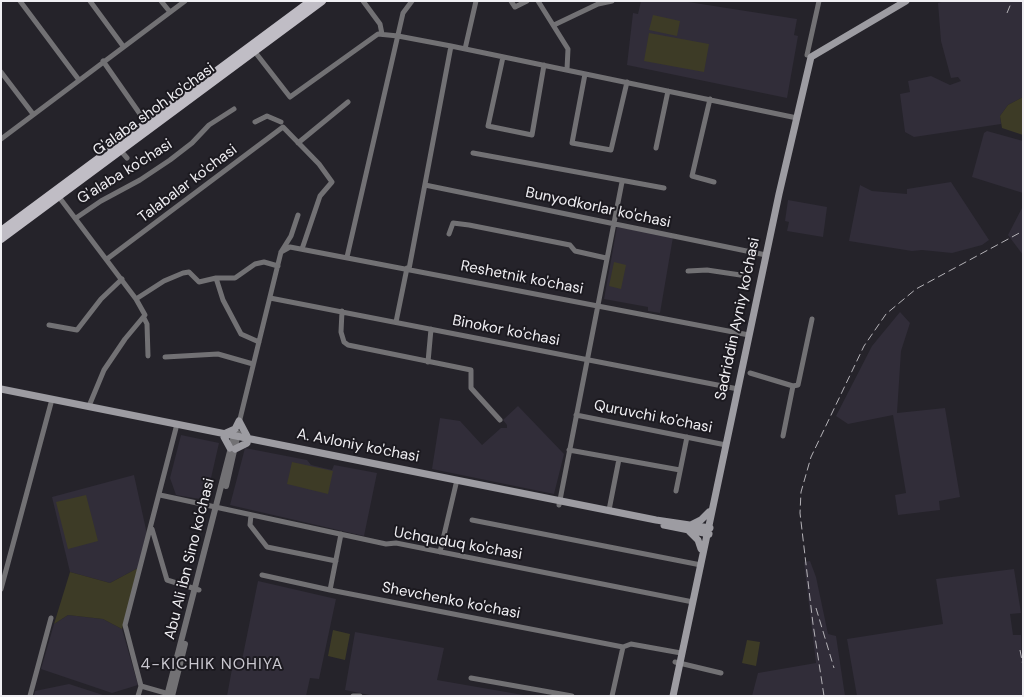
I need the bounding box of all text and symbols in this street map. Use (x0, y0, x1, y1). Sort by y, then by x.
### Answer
street label: G'alaba shoh ko'chasi (90, 60, 218, 160)
street label: G'alaba ko'chasi (74, 136, 176, 208)
street label: Talabalar ko'chasi (135, 141, 241, 227)
street label: Bunyodkorlar ko'chasi (524, 184, 672, 232)
street label: Sadriddin Ayniy ko'chasi (712, 236, 764, 402)
street label: Reshetnik ko'chasi (459, 257, 585, 299)
street label: Binokor ko'chasi (451, 312, 561, 350)
street label: Quruvchi ko'chasi (592, 397, 714, 437)
street label: A. Avloniy ko'chasi (295, 425, 421, 467)
street label: Abu Ali ibn Sino ko'chasi (161, 476, 219, 642)
street label: Uchquduq ko'chasi (392, 524, 524, 564)
street label: Shevchenko ko'chasi (380, 579, 522, 623)
district label: 4-KICHIK NOHIYA (139, 655, 285, 675)

